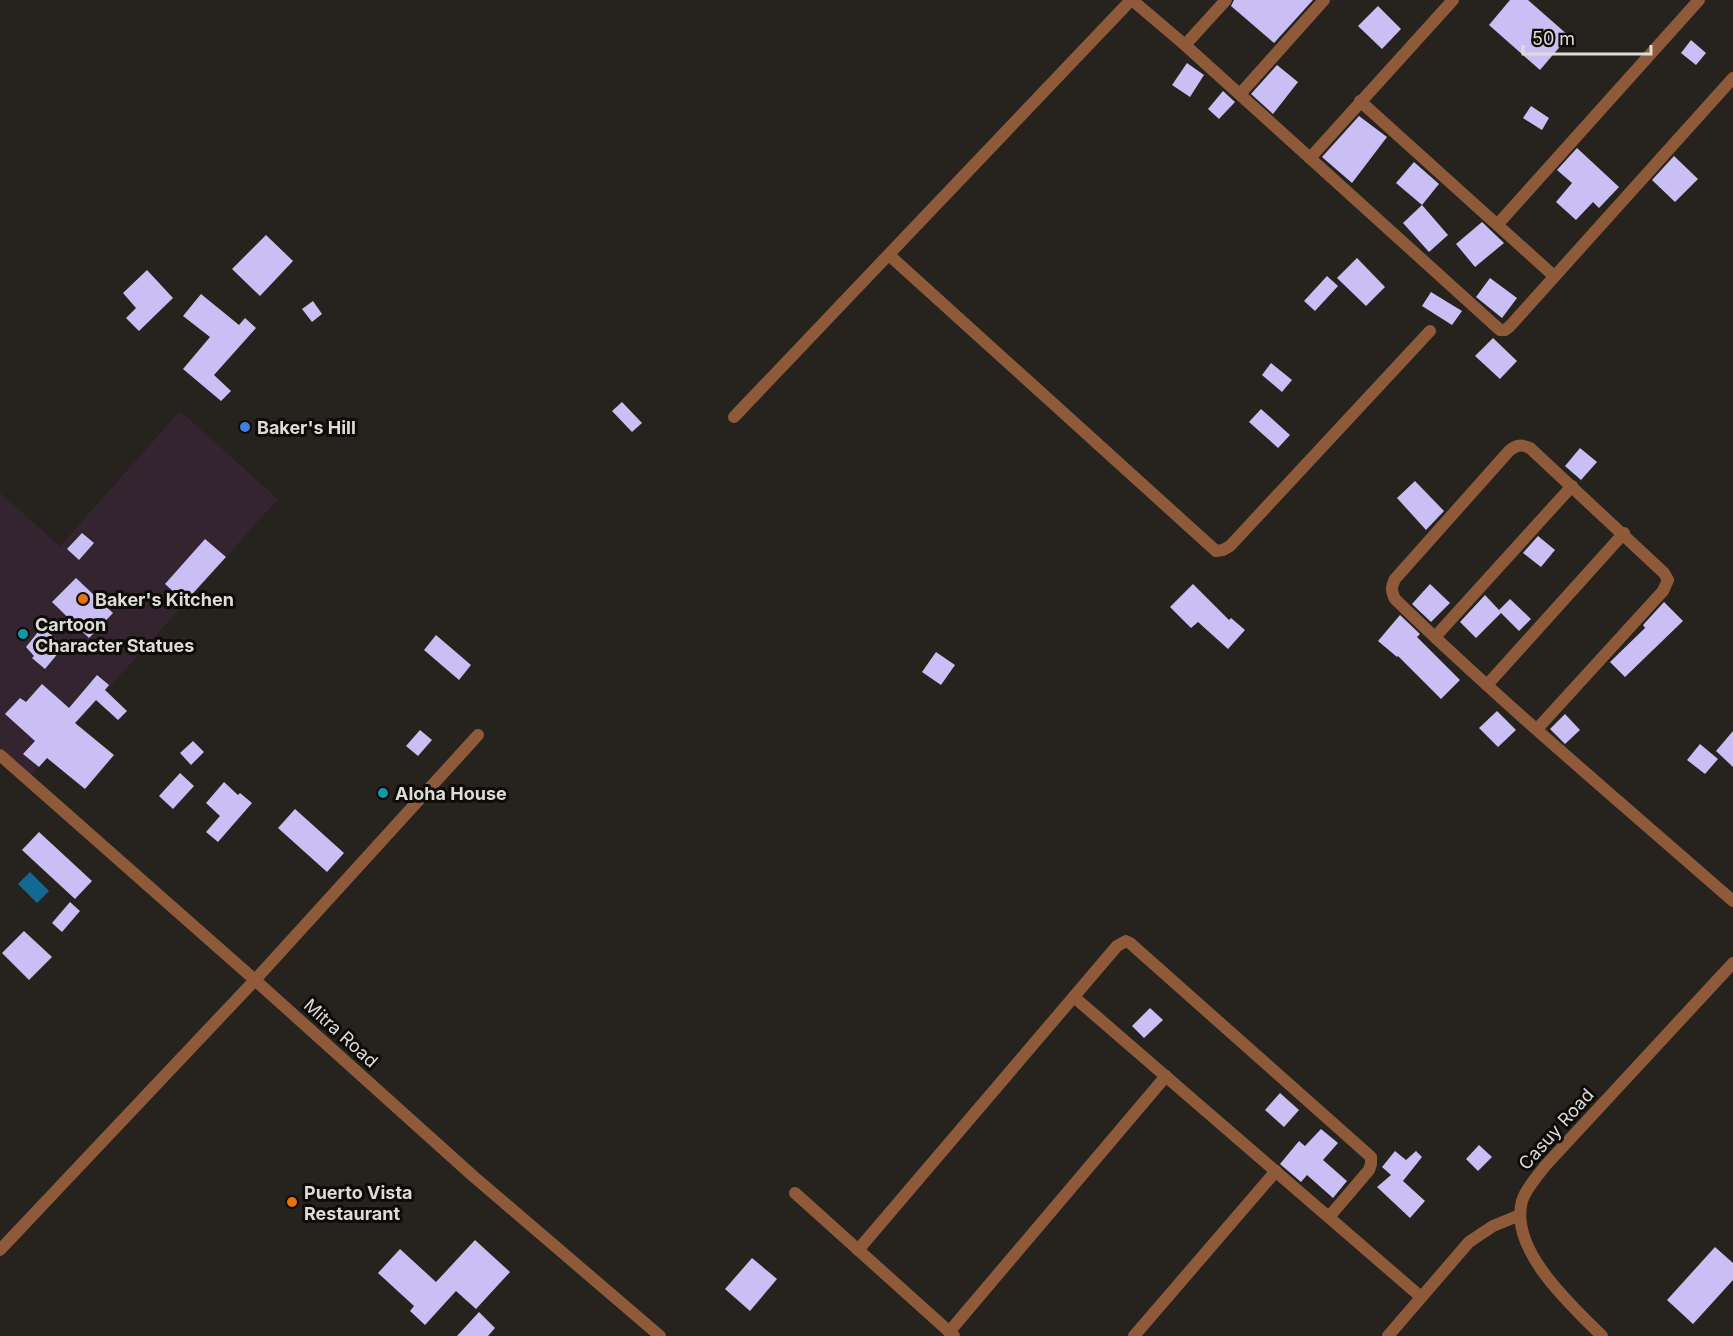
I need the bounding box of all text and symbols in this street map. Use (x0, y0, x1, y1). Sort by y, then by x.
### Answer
scale bar (1523, 18, 1650, 56)
text: 50 m (1532, 28, 1575, 49)
place label: Baker's Hill (257, 417, 356, 438)
marker: Baker's Hill (238, 420, 252, 434)
place label: Baker's Kitchen (95, 589, 234, 610)
marker: Baker's Kitchen (76, 592, 90, 606)
place label: Cartoon Character Statues (35, 614, 194, 656)
marker: Cartoon Character Statues (16, 627, 30, 641)
place label: Aloha House (395, 783, 507, 804)
marker: Aloha House (376, 786, 390, 800)
street label: Mitra Road (300, 994, 382, 1072)
street label: Casuy Road (1514, 1084, 1598, 1174)
place label: Puerto Vista Restaurant (304, 1182, 413, 1224)
marker: Puerto Vista Restaurant (285, 1195, 299, 1209)

